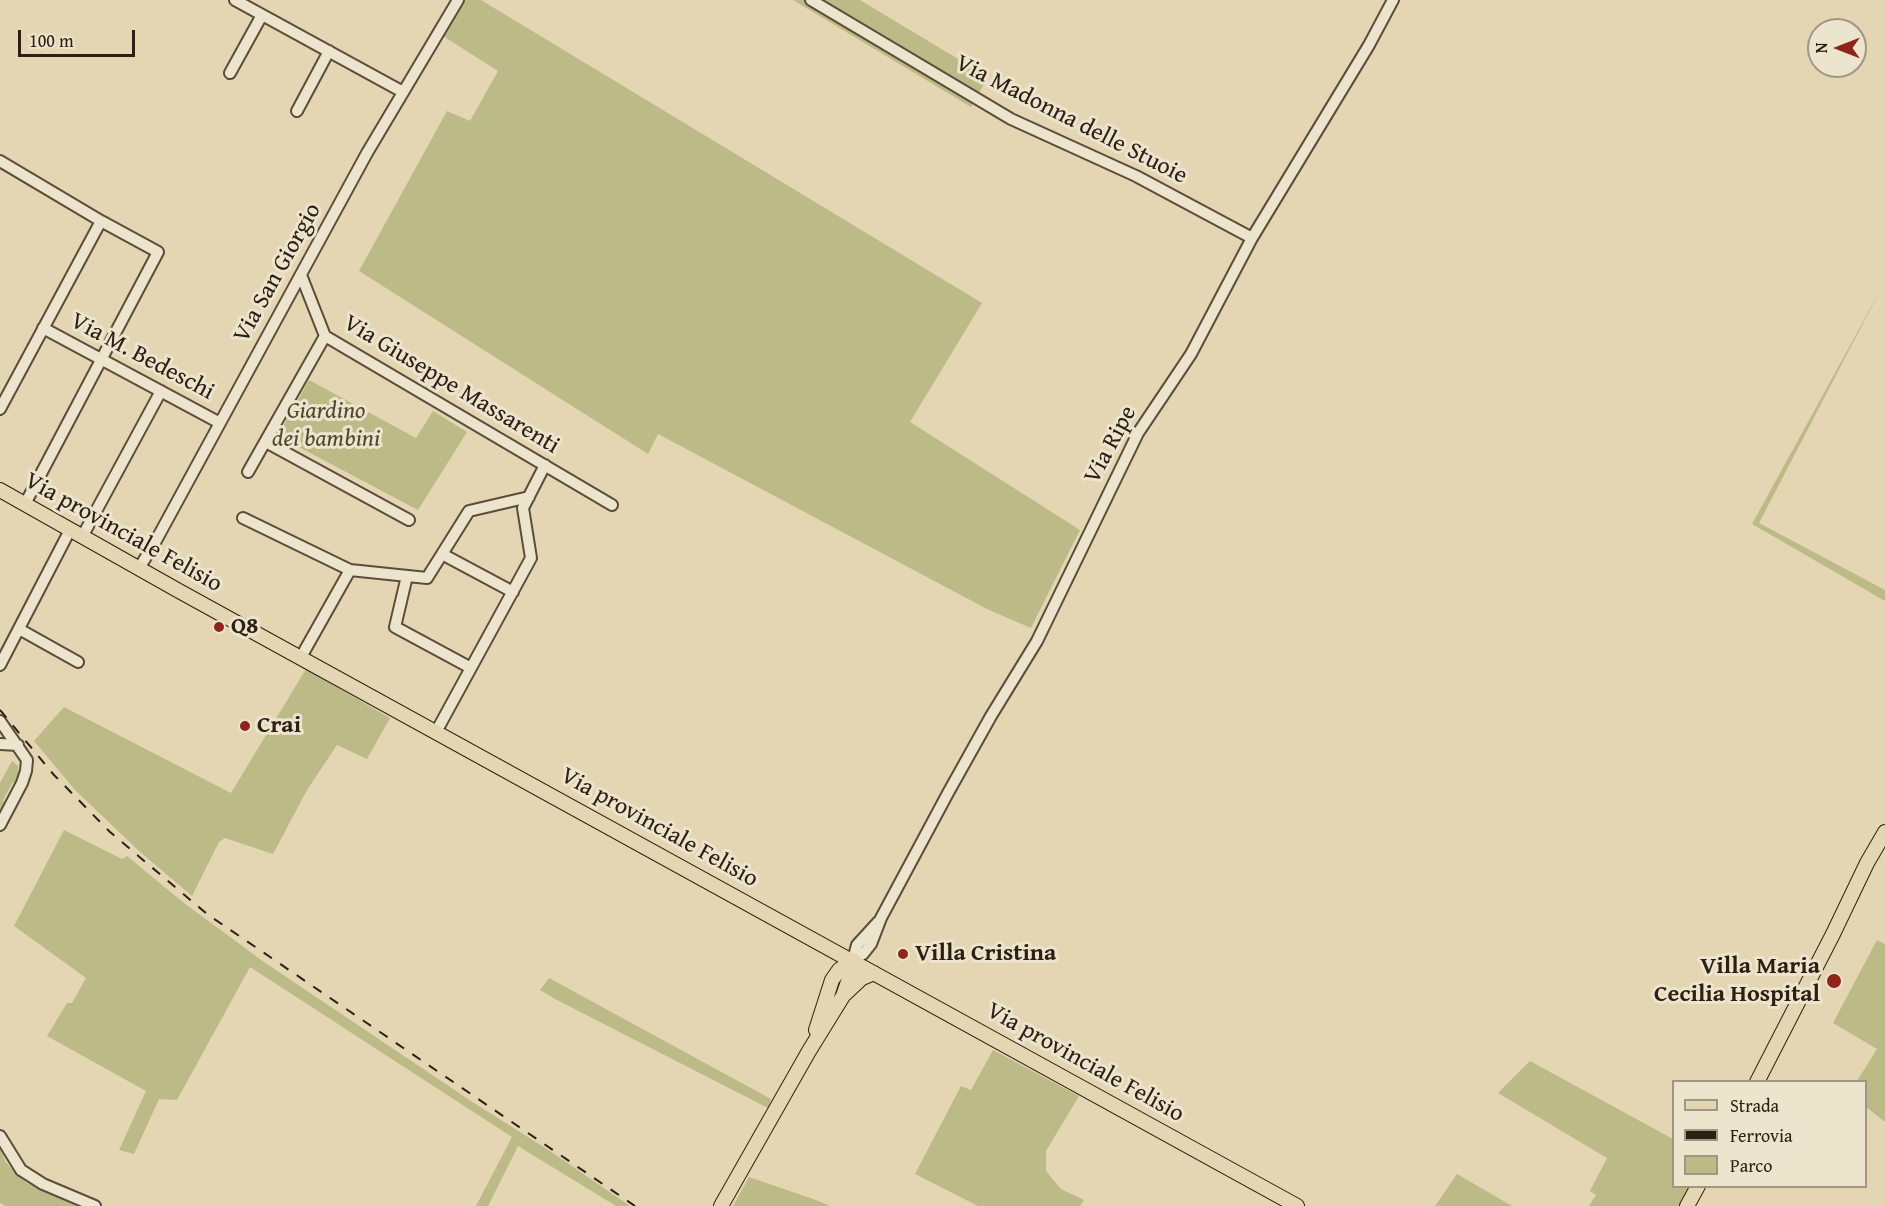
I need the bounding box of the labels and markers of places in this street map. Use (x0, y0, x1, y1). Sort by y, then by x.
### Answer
place label: Q8 (231, 613, 259, 641)
marker: Q8 (212, 620, 226, 634)
place label: Crai (257, 712, 301, 740)
marker: Crai (238, 719, 252, 733)
place label: Villa Cristina (915, 940, 1056, 968)
marker: Villa Cristina (896, 947, 910, 961)
place label: Villa Maria Cecilia Hospital (1654, 953, 1820, 1009)
marker: Villa Maria Cecilia Hospital (1825, 972, 1843, 990)

